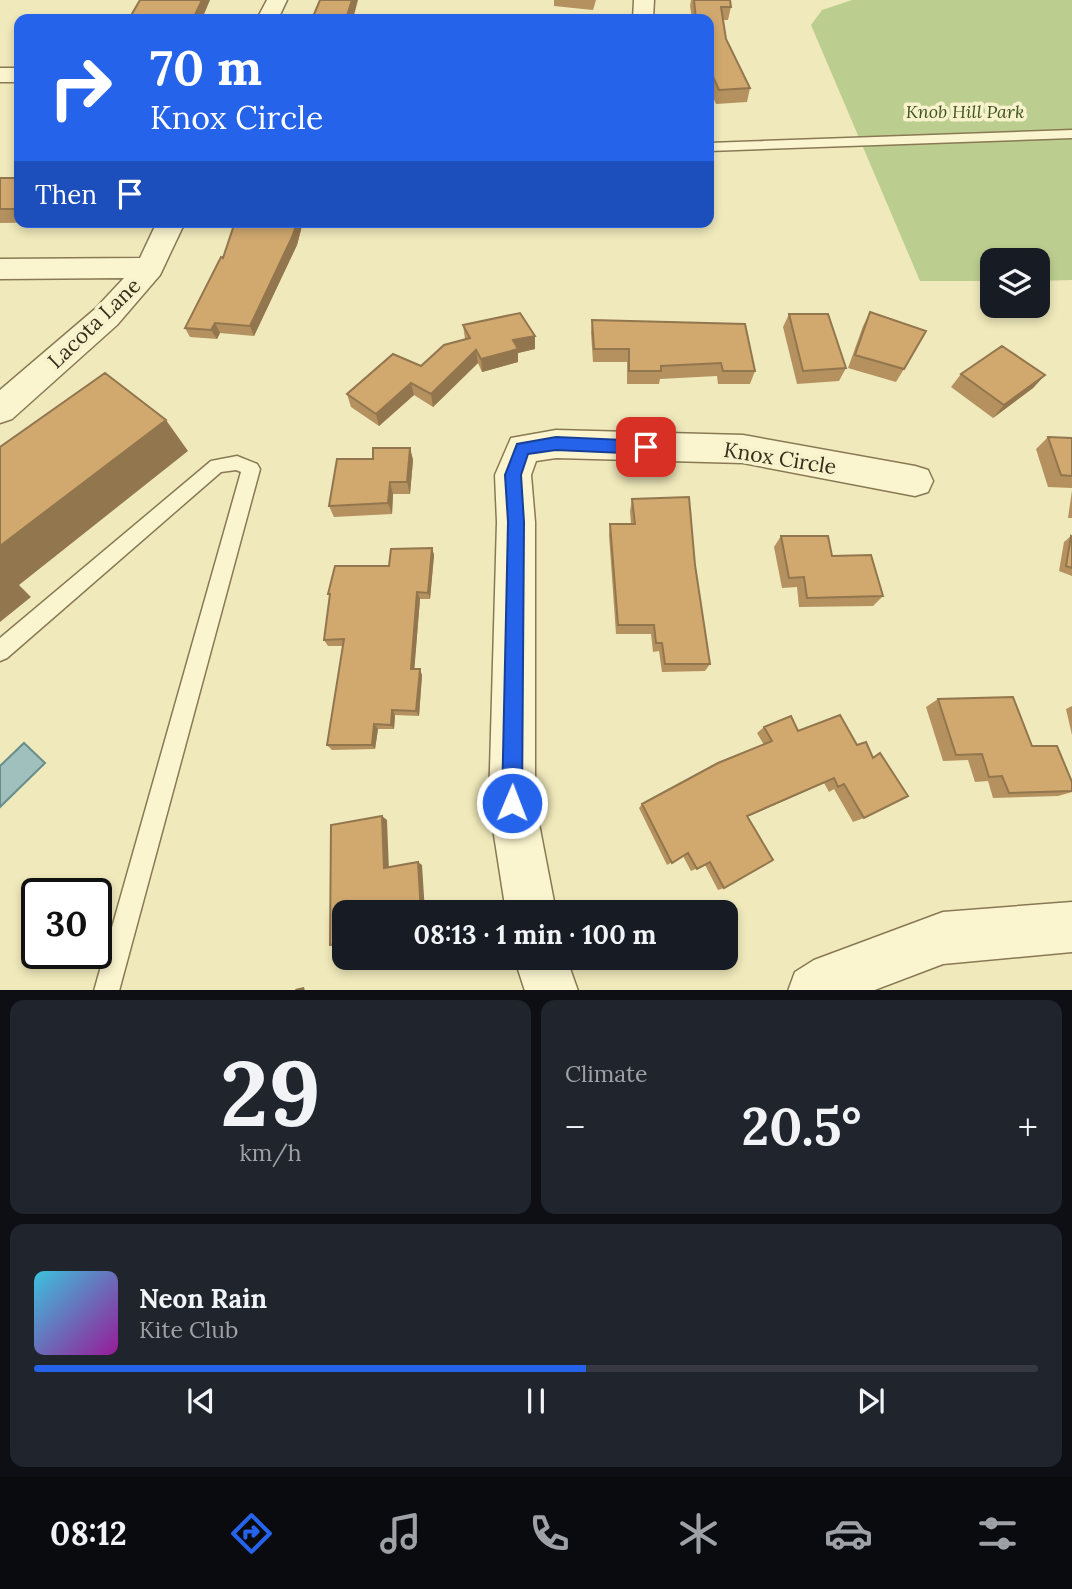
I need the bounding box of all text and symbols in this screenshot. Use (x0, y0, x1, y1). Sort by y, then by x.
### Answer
text: 70 m (150, 36, 262, 98)
icon: right (35, 42, 126, 133)
text: Knox Circle (150, 97, 323, 138)
park label: Knob Hill Park (906, 100, 1024, 123)
icon: arrive (111, 175, 149, 213)
text: Then (35, 178, 97, 211)
map controls (980, 248, 1050, 318)
button: layers (980, 248, 1050, 318)
street label: Lacota Lane (42, 272, 146, 374)
pin (616, 417, 676, 477)
icon: arrive (627, 428, 665, 466)
street label: Knox Circle (722, 436, 838, 480)
position arrow (475, 766, 549, 840)
speed limit sign: 30 (21, 878, 112, 969)
text: 08:13 · 1 min · 100 m (414, 918, 656, 951)
text: 29 (220, 1034, 321, 1151)
text: Climate (565, 1059, 647, 1088)
text: 20.5° (742, 1093, 861, 1159)
text: − (565, 1103, 585, 1151)
text: + (1018, 1103, 1038, 1151)
text: km/h (239, 1138, 302, 1167)
text: Neon Rain (139, 1282, 267, 1315)
text: Kite Club (139, 1315, 238, 1344)
icon: previous (182, 1382, 220, 1420)
icon: pause (517, 1382, 555, 1420)
icon: next (852, 1382, 890, 1420)
icon: directions (227, 1509, 276, 1558)
icon: music (376, 1509, 425, 1558)
icon: phone (525, 1509, 574, 1558)
icon: climate (674, 1509, 723, 1558)
icon: car (824, 1509, 873, 1558)
icon: filters (973, 1509, 1022, 1558)
text: 08:12 (50, 1513, 127, 1554)

